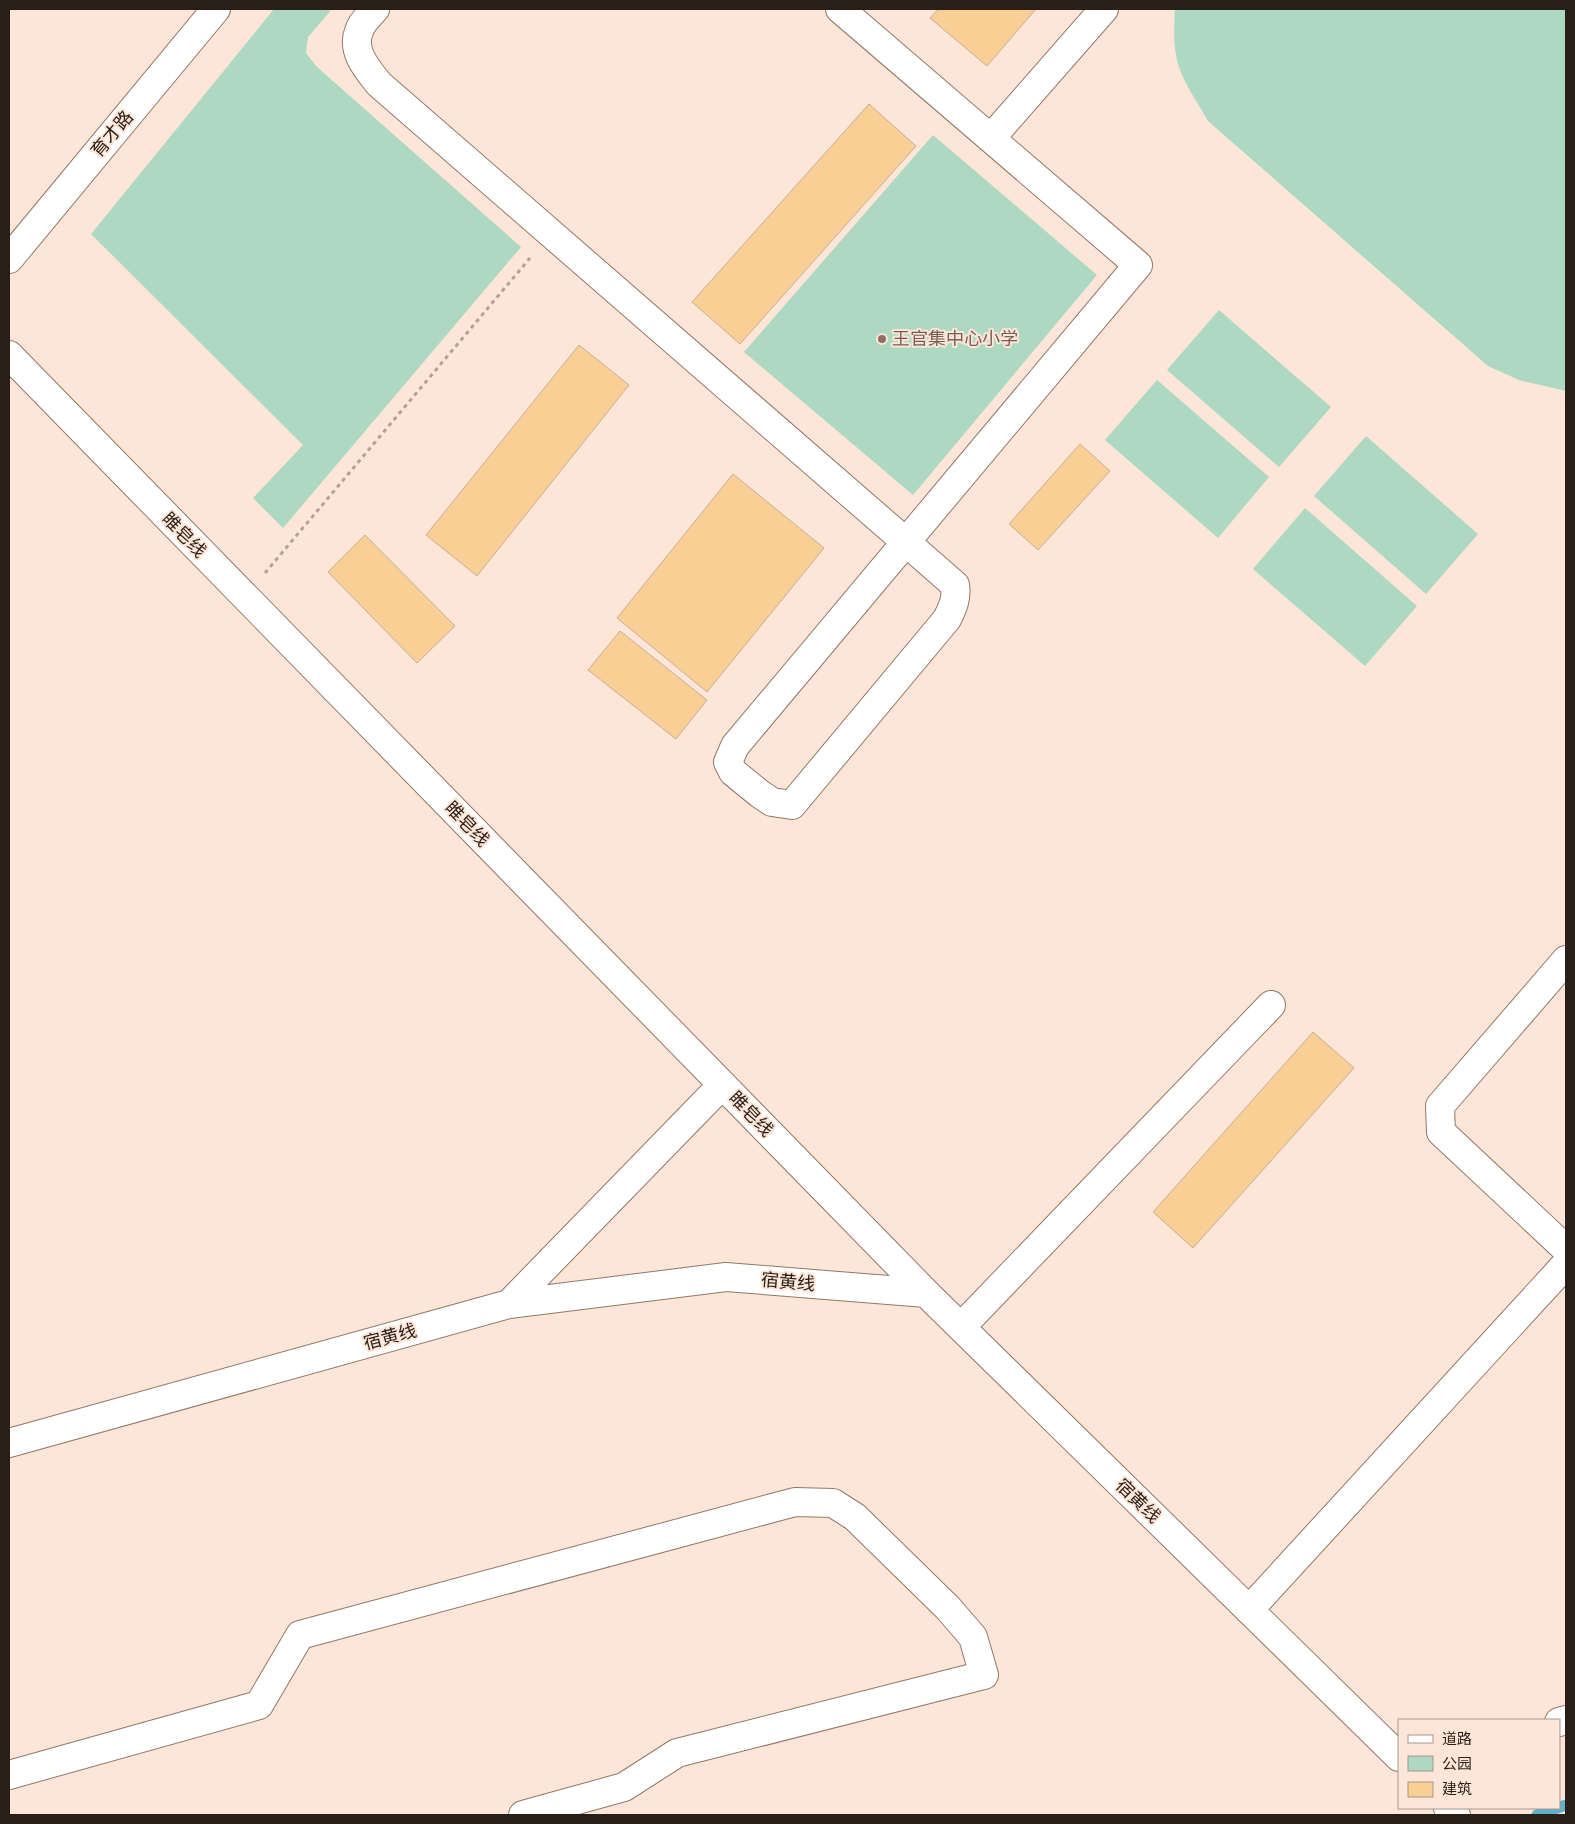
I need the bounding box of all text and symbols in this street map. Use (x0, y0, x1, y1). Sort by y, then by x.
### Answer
street label: 育才路 (87, 107, 137, 161)
place label: 王官集中心小学 (892, 329, 1018, 349)
marker: 王官集中心小学 (876, 333, 888, 345)
street label: 睢皂线 (158, 509, 210, 561)
street label: 睢皂线 (441, 798, 493, 850)
street label: 睢皂线 (725, 1088, 777, 1140)
street label: 宿黄线 (760, 1270, 816, 1294)
street label: 宿黄线 (361, 1320, 419, 1354)
street label: 宿黄线 (1112, 1475, 1164, 1527)
legend (1398, 1719, 1560, 1809)
text: 道路 (1442, 1731, 1472, 1747)
text: 公园 (1442, 1756, 1472, 1772)
text: 建筑 (1442, 1781, 1472, 1797)

